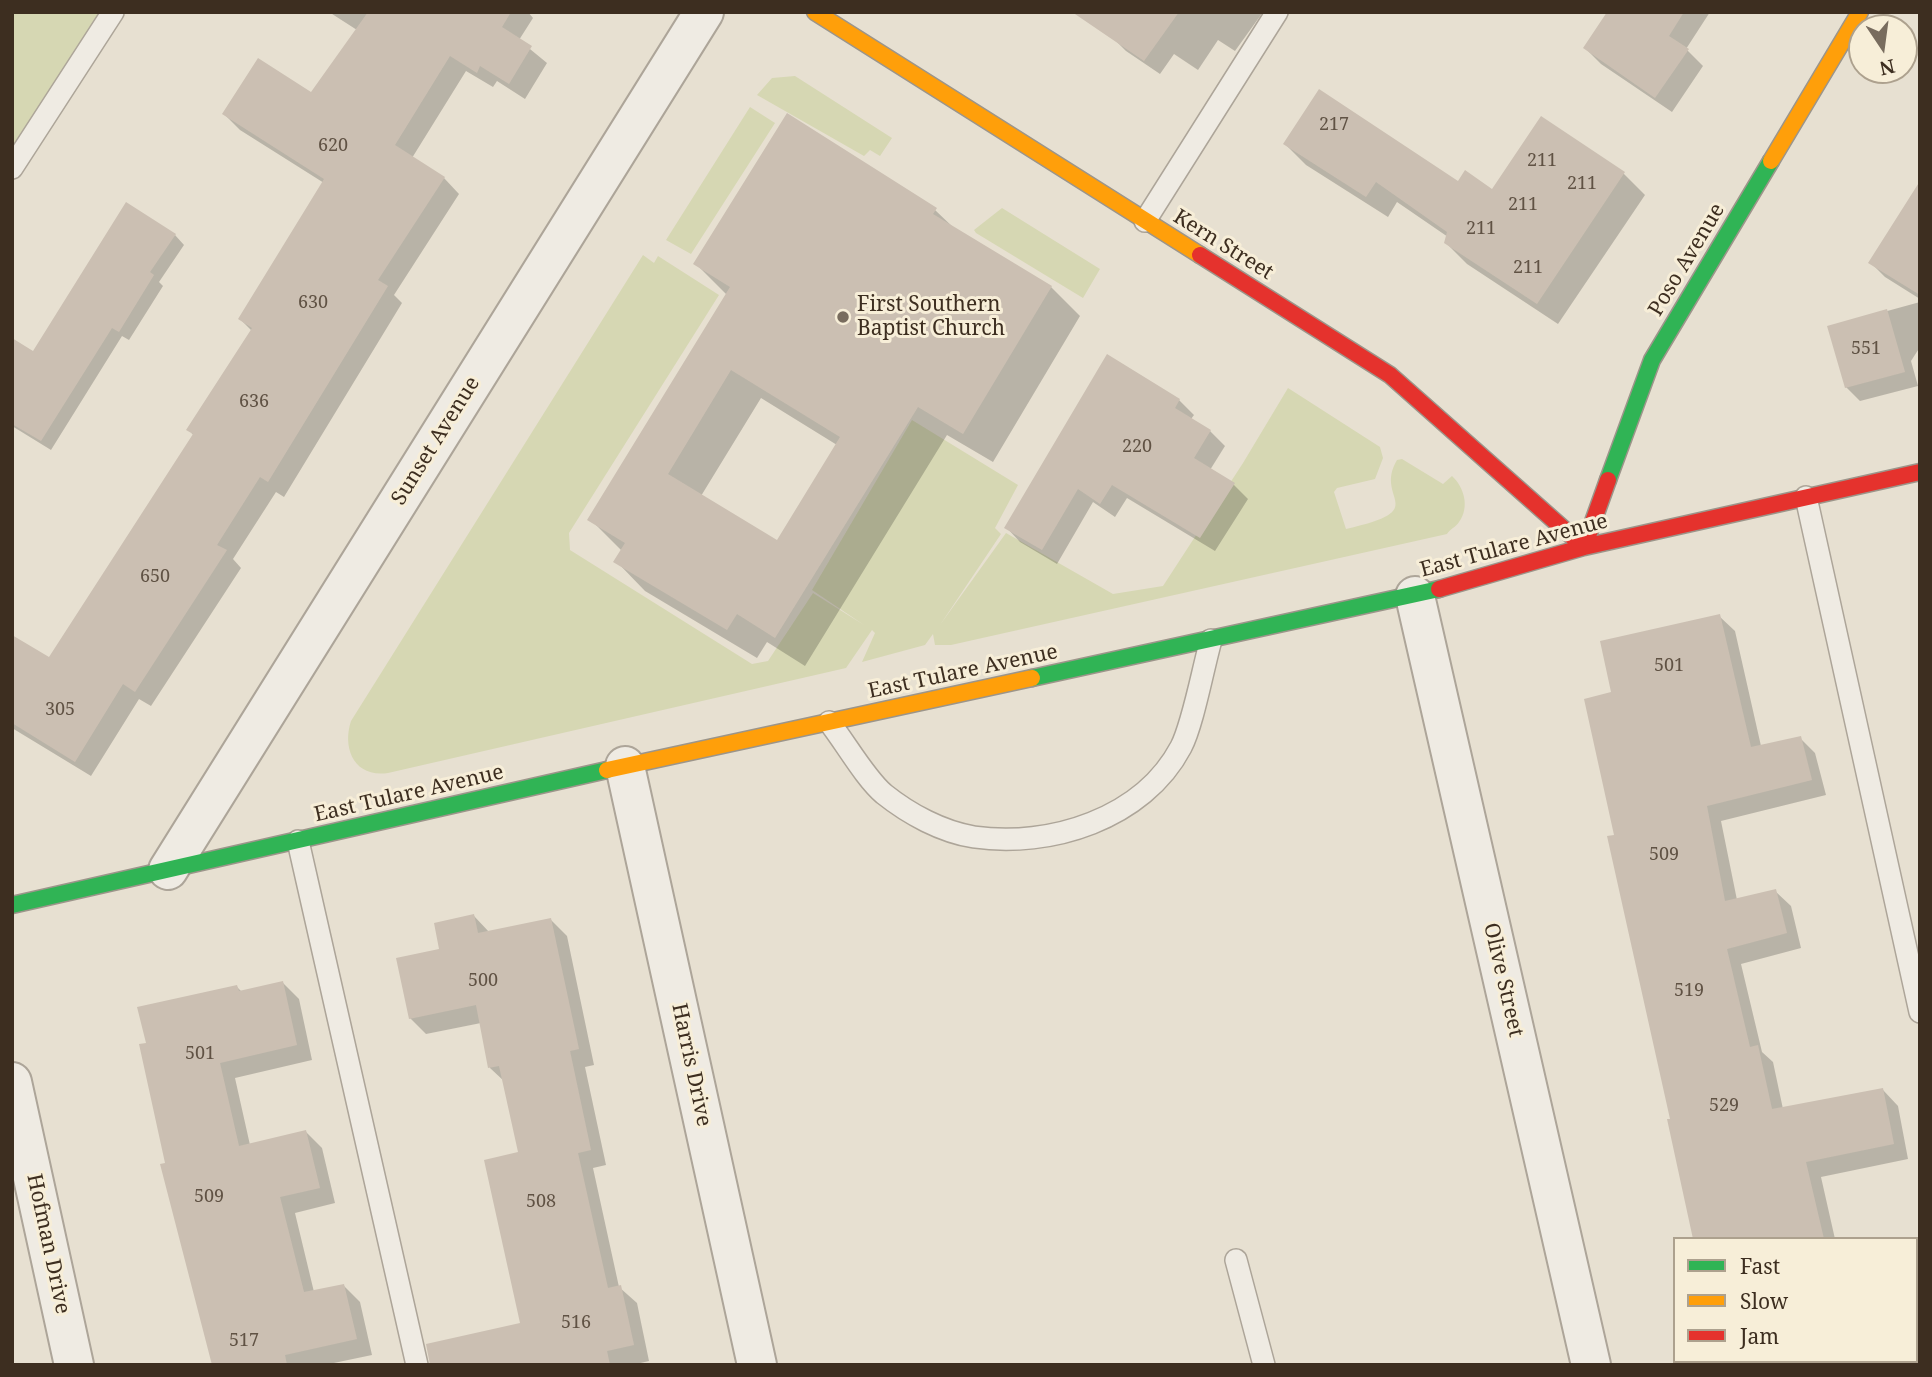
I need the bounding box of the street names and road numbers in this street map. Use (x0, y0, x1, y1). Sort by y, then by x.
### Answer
street label: Poso Avenue (1644, 199, 1730, 321)
street label: Kern Street (1168, 204, 1278, 286)
street label: Sunset Avenue (386, 372, 486, 510)
street label: East Tulare Avenue (1417, 509, 1611, 583)
street label: East Tulare Avenue (866, 640, 1060, 704)
street label: East Tulare Avenue (312, 760, 506, 828)
street label: Olive Street (1478, 921, 1528, 1039)
street label: Harris Drive (666, 1001, 716, 1129)
street label: Hofman Drive (21, 1172, 75, 1316)

